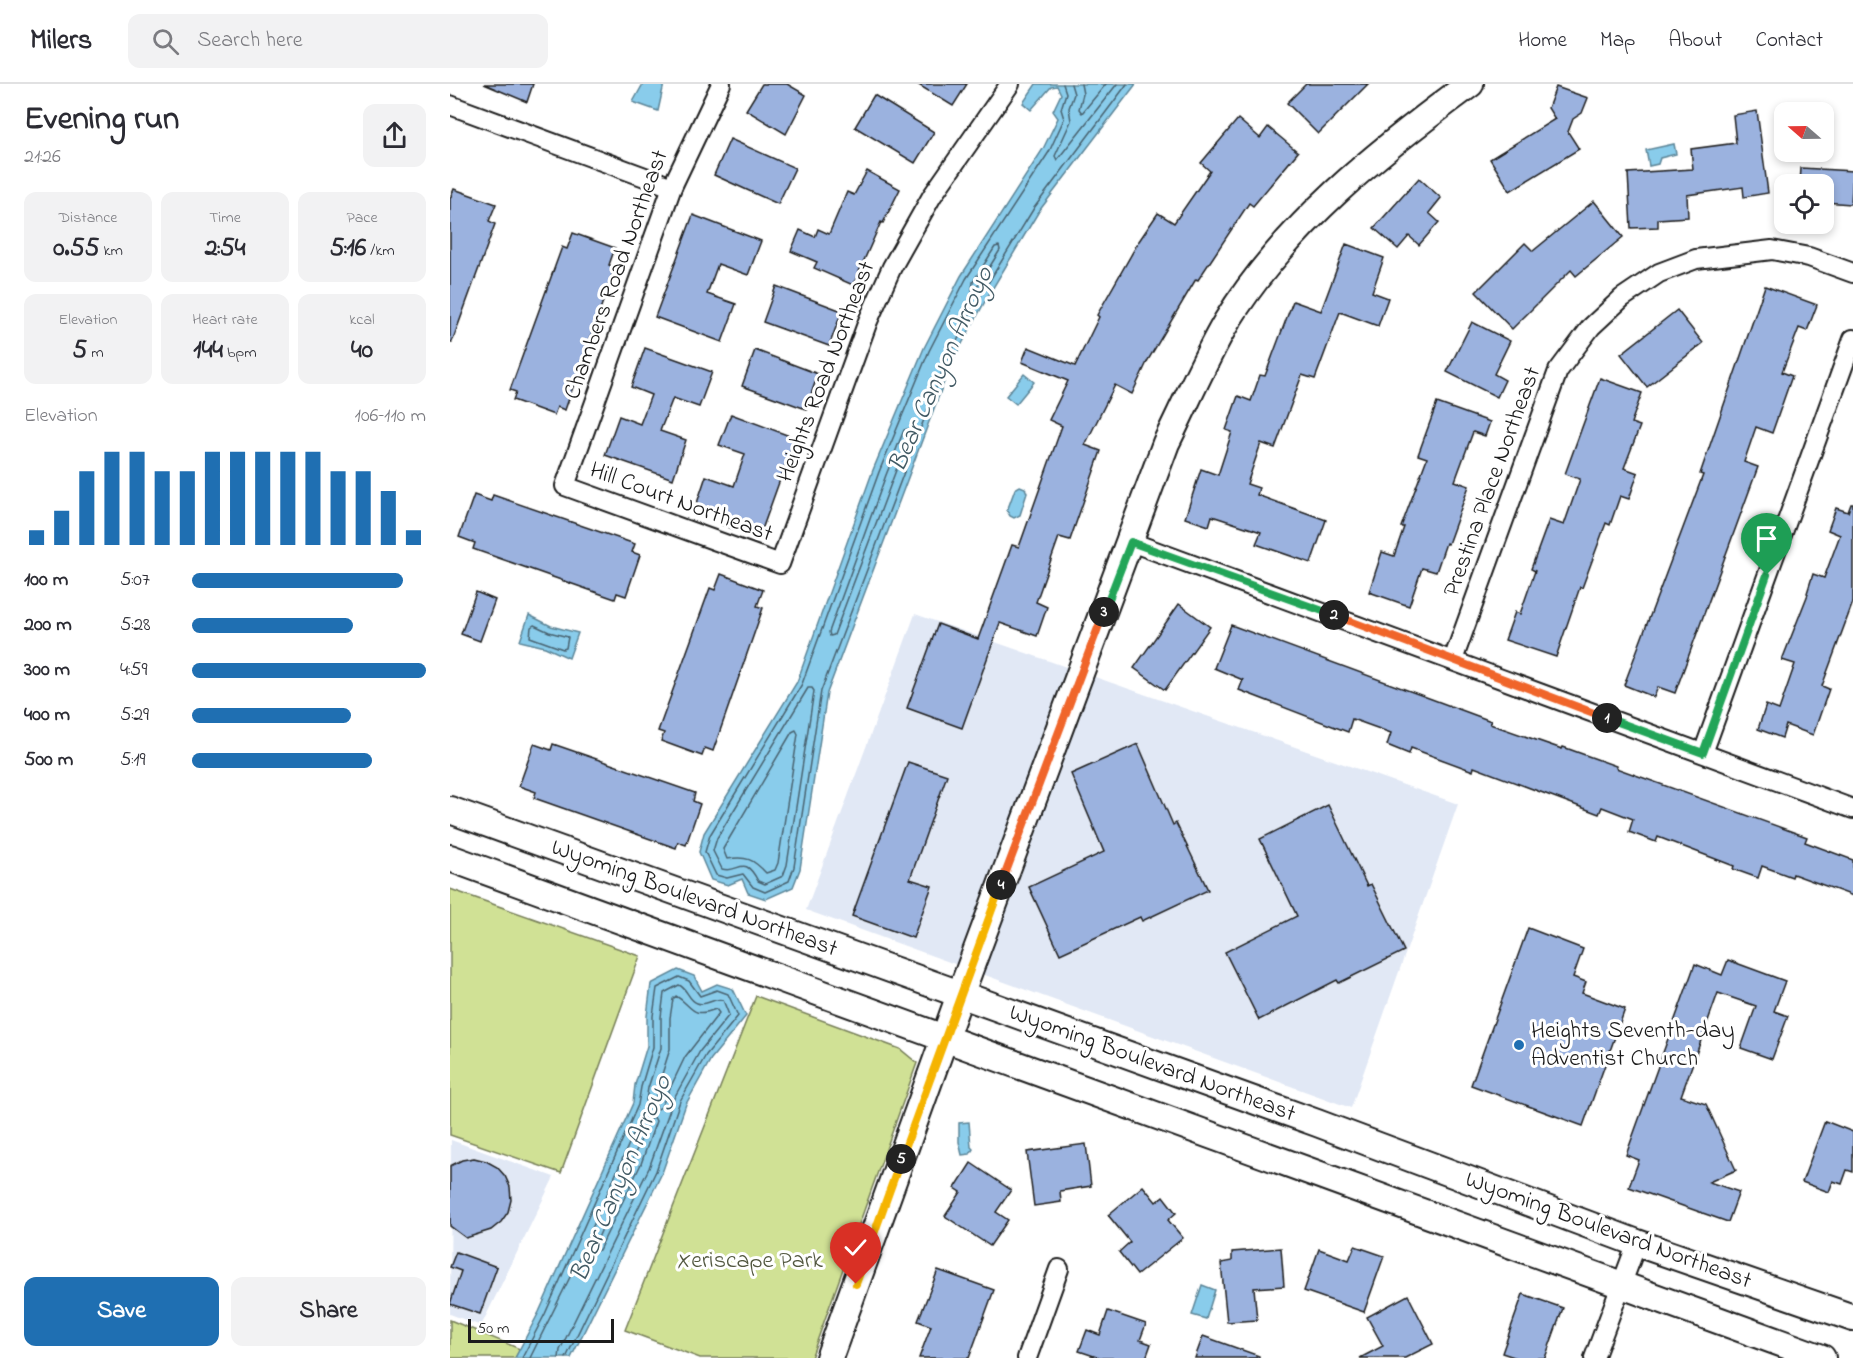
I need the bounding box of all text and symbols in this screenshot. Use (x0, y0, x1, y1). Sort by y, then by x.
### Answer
search box (128, 14, 548, 68)
text: Milers (30, 21, 92, 62)
icon: search (149, 25, 182, 58)
text: Search here (197, 25, 303, 57)
text: Home (1518, 26, 1567, 56)
text: Map (1600, 26, 1635, 56)
text: About (1668, 26, 1722, 56)
text: Contact (1755, 26, 1823, 56)
text: Evening run (24, 96, 179, 144)
north arrow (1774, 102, 1834, 162)
map controls (1774, 102, 1834, 234)
button: share (363, 104, 426, 167)
text: 21:26 (24, 143, 61, 172)
street label: Chambers Road Northeast (556, 145, 678, 405)
button: locate (1774, 174, 1834, 234)
text: Distance (59, 206, 117, 230)
text: Time (209, 206, 241, 230)
text: Pace (346, 206, 378, 230)
text: 0.55 (53, 230, 99, 268)
text: 2:54 (205, 230, 245, 268)
text: 5:16 (329, 230, 366, 268)
text: km (99, 239, 123, 263)
text: /km (366, 239, 395, 263)
street label: Heights Road Northeast (769, 256, 885, 488)
water label: Bear Canyon Arroyo (880, 260, 1005, 479)
text: Elevation (59, 308, 117, 332)
text: Heart rate (192, 308, 258, 332)
text: kcal (349, 308, 375, 332)
text: 5 (72, 332, 87, 370)
text: 144 (193, 332, 223, 370)
text: 40 (351, 332, 373, 370)
text: m (87, 341, 104, 365)
text: bpm (223, 341, 257, 365)
street label: Prestina Place Northeast (1435, 362, 1551, 602)
text: Elevation (24, 402, 98, 431)
text: 106–110 m (355, 402, 426, 431)
street label: Hill Court Northeast (584, 454, 778, 552)
pin (1741, 513, 1792, 575)
icon: arrive (1750, 522, 1783, 555)
text: 100 m (24, 566, 68, 595)
text: 5:07 (120, 566, 150, 595)
pin: 3 (1089, 597, 1119, 627)
text: 3 (1101, 600, 1107, 624)
pin: 2 (1319, 600, 1349, 630)
text: 2 (1330, 603, 1338, 627)
text: 200 m (24, 611, 72, 640)
text: 5:28 (120, 611, 151, 640)
text: 300 m (24, 656, 70, 685)
text: 4:59 (120, 656, 147, 685)
text: 400 m (24, 701, 70, 730)
text: 5:29 (120, 701, 149, 730)
pin: 1 (1592, 703, 1622, 733)
text: 1 (1604, 706, 1610, 730)
text: 500 m (24, 746, 73, 775)
text: 5:19 (120, 746, 146, 775)
street label: Wyoming Boulevard Northeast (546, 831, 842, 968)
pin: 4 (986, 870, 1016, 900)
text: 4 (998, 873, 1004, 897)
street label: Wyoming Boulevard Northeast (1004, 996, 1300, 1133)
place label: Heights Seventh-day Adventist Church (1531, 1014, 1735, 1077)
marker: Heights Seventh-day Adventist Church (1512, 1038, 1526, 1052)
water label: Bear Canyon Arroyo (561, 1068, 683, 1288)
pin: 5 (886, 1144, 916, 1174)
text: 5 (896, 1147, 906, 1171)
street label: Wyoming Boulevard Northeast (1460, 1163, 1756, 1300)
pin (830, 1222, 881, 1284)
icon: check (839, 1231, 872, 1264)
park label: Xeriscape Park (677, 1244, 823, 1279)
button: Save (24, 1277, 219, 1346)
button: Share (231, 1277, 426, 1346)
scale bar (468, 1316, 614, 1344)
text: 50 m (477, 1317, 509, 1341)

